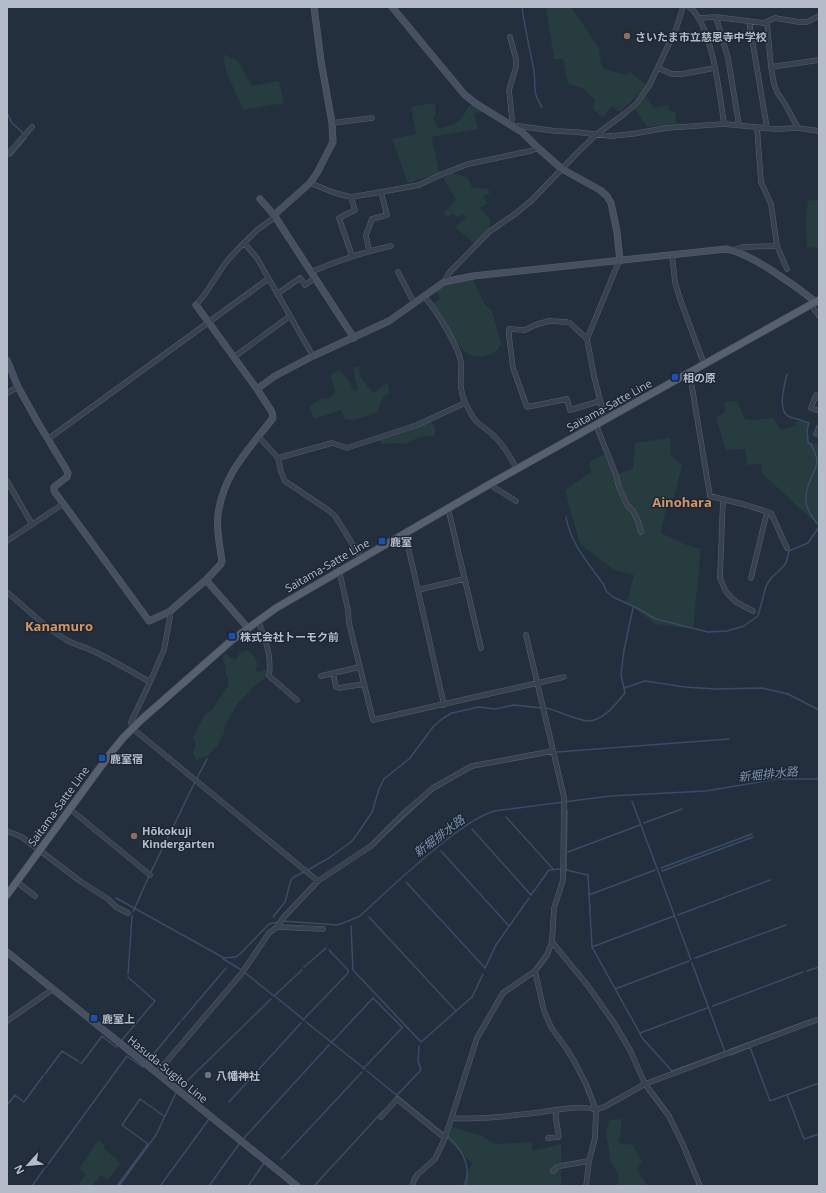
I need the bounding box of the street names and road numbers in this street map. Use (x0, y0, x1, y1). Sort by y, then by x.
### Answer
street label: Saitama-Satte Line (564, 375, 654, 435)
street label: Saitama-Satte Line (282, 535, 372, 595)
street label: Saitama-Satte Line (24, 763, 92, 849)
street label: Hasuda-Sugito Line (125, 1032, 211, 1106)

